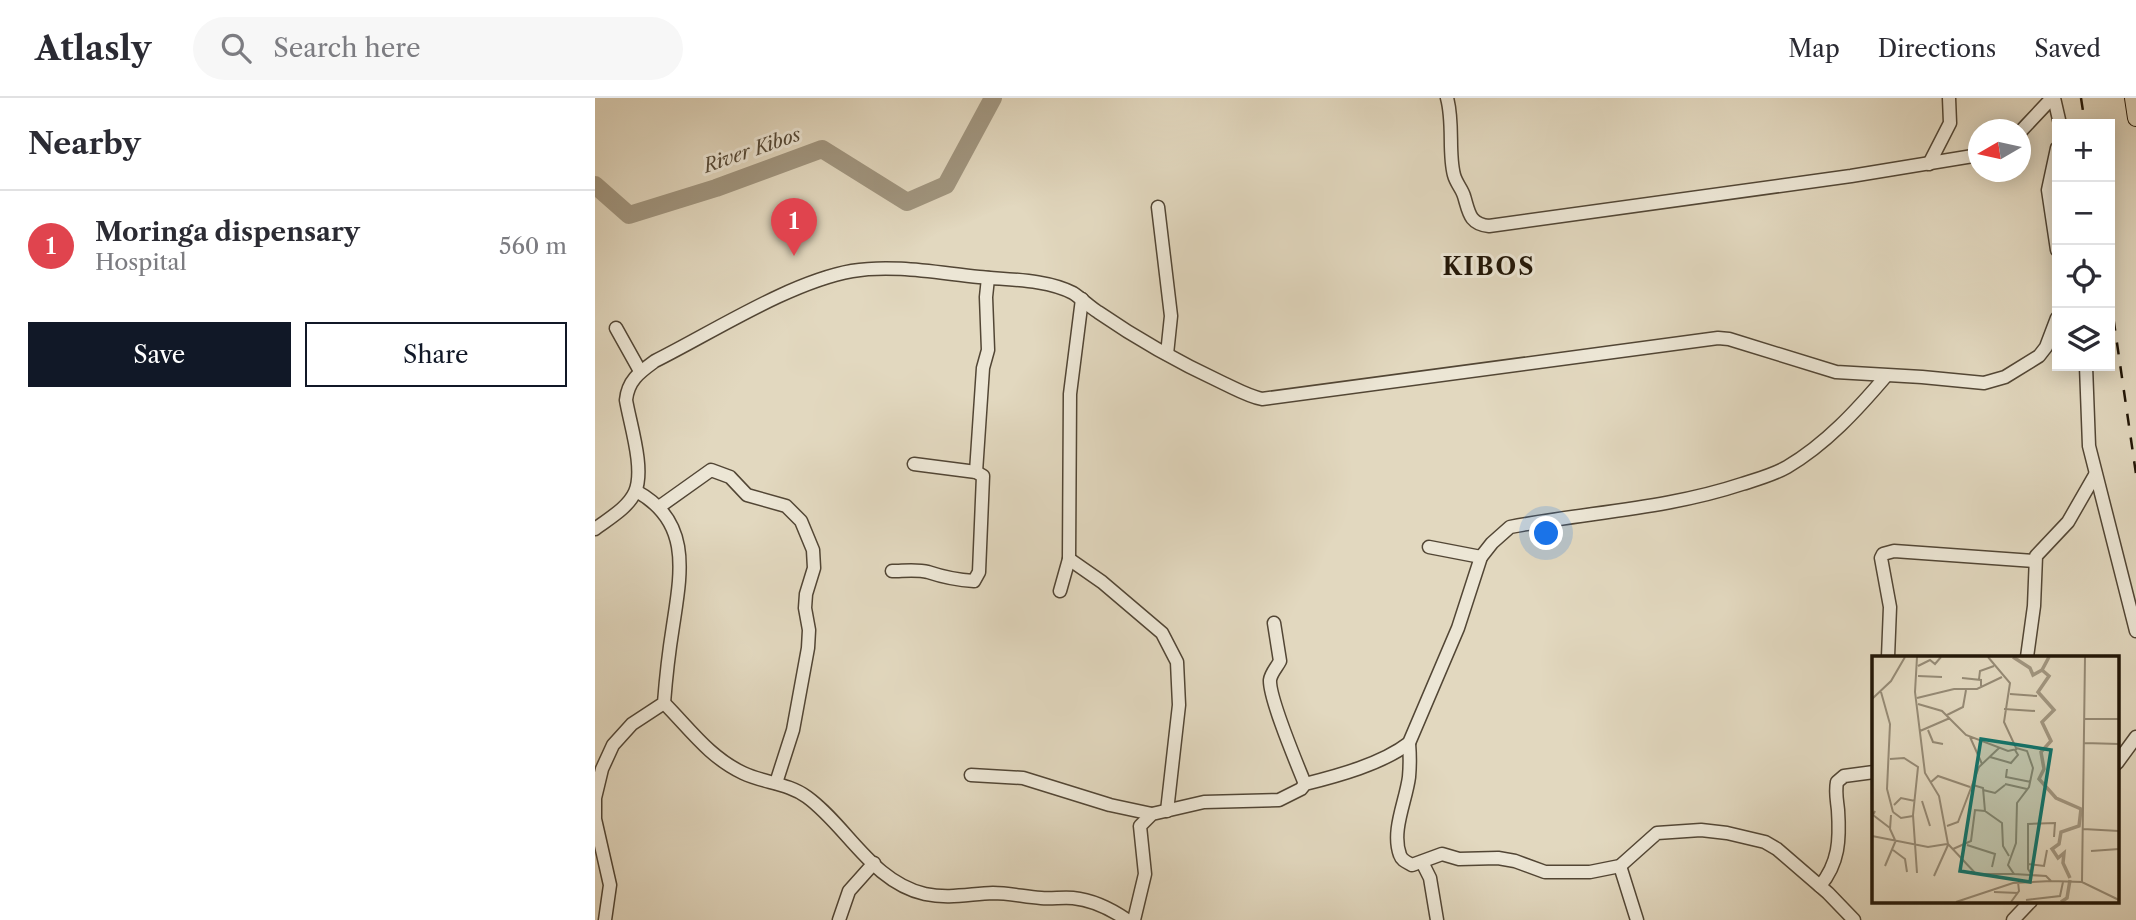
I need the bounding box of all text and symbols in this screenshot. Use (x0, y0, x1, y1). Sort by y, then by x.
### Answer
search box (193, 17, 683, 80)
text: Atlasly (35, 28, 151, 69)
icon: search (217, 29, 255, 67)
text: Search here (273, 32, 420, 64)
text: Map (1788, 34, 1840, 63)
text: Directions (1878, 34, 1996, 63)
text: Saved (2034, 34, 2101, 63)
north arrow (1968, 119, 2031, 182)
map controls (2052, 119, 2115, 371)
button: + (2052, 119, 2115, 182)
water label: River Kibos (698, 122, 804, 178)
text: Nearby (28, 125, 141, 162)
button: − (2052, 182, 2115, 245)
pin: 1 (771, 198, 817, 256)
text: Moringa dispensary (95, 216, 360, 248)
text: 1 (46, 232, 56, 260)
text: 560 m (499, 232, 567, 260)
button: locate (2052, 245, 2115, 308)
text: Hospital (95, 248, 187, 276)
district label: KIBOS (1442, 252, 1536, 281)
button: layers (2052, 308, 2115, 371)
button: Save (28, 322, 291, 387)
button: Share (305, 322, 567, 387)
your location (1529, 516, 1563, 550)
inset map (1872, 656, 2119, 902)

